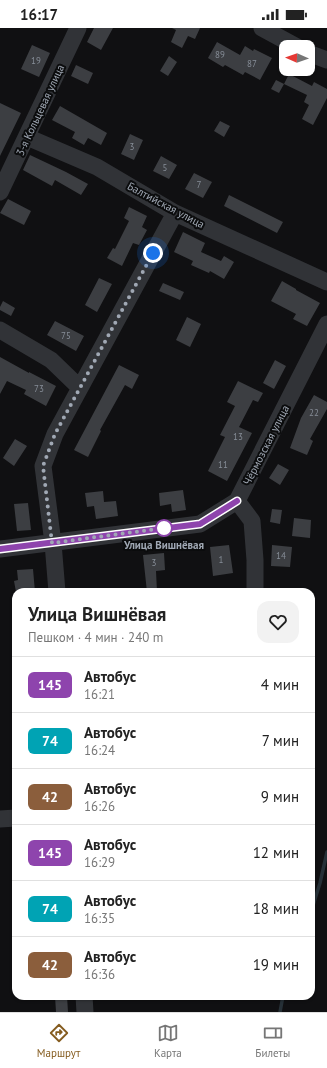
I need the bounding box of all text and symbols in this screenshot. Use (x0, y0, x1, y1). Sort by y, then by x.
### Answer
text: 16:17 (20, 5, 58, 24)
north arrow (279, 40, 315, 76)
map controls (279, 40, 315, 76)
house number: 89 (215, 49, 225, 60)
house number: 19 (31, 55, 41, 66)
house number: 87 (247, 58, 257, 69)
street label: 3-я Кольцевая улица (13, 62, 67, 158)
house number: 3 (130, 141, 135, 152)
house number: 5 (163, 162, 168, 173)
street label: Балтийская улица (125, 179, 207, 231)
house number: 7 (197, 179, 202, 190)
your location (143, 243, 163, 263)
house number: 75 (61, 330, 71, 341)
house number: 73 (34, 383, 44, 394)
street label: Чёрмозская улица (240, 403, 292, 487)
house number: 22 (309, 407, 319, 418)
house number: 13 (233, 431, 243, 442)
house number: 11 (218, 459, 228, 470)
marker: Улица Вишнёвая (155, 519, 173, 537)
place label: Улица Вишнёвая (123, 538, 204, 552)
house number: 14 (276, 550, 286, 561)
house number: 1 (219, 554, 224, 565)
house number: 3 (152, 557, 157, 568)
button: heart (257, 601, 299, 643)
text: Улица Вишнёвая (28, 602, 166, 626)
text: Пешком · 4 мин · 240 m (28, 629, 163, 646)
text: Автобус (84, 667, 136, 686)
text: 4 мин (261, 675, 299, 694)
text: 145 (38, 676, 62, 694)
text: 16:21 (84, 686, 115, 703)
text: Автобус (84, 723, 136, 742)
text: 7 мин (262, 731, 299, 750)
text: 74 (42, 732, 58, 750)
text: 16:24 (84, 742, 115, 759)
text: Автобус (84, 779, 136, 798)
text: 9 мин (261, 787, 299, 806)
text: 42 (42, 788, 58, 806)
text: 16:26 (84, 798, 115, 815)
text: Автобус (84, 835, 136, 854)
text: 12 мин (253, 843, 299, 862)
text: 145 (38, 844, 62, 862)
text: 16:29 (84, 854, 115, 871)
text: Автобус (84, 891, 136, 910)
text: 18 мин (253, 899, 299, 918)
text: 74 (42, 900, 58, 918)
text: 16:35 (84, 910, 115, 927)
text: Автобус (84, 947, 136, 966)
text: 19 мин (253, 955, 299, 974)
text: 42 (42, 956, 58, 974)
text: 16:36 (84, 966, 115, 983)
tab: Маршрут (37, 1022, 80, 1060)
tab: Карта (154, 1022, 182, 1060)
tab: Билеты (255, 1022, 290, 1060)

